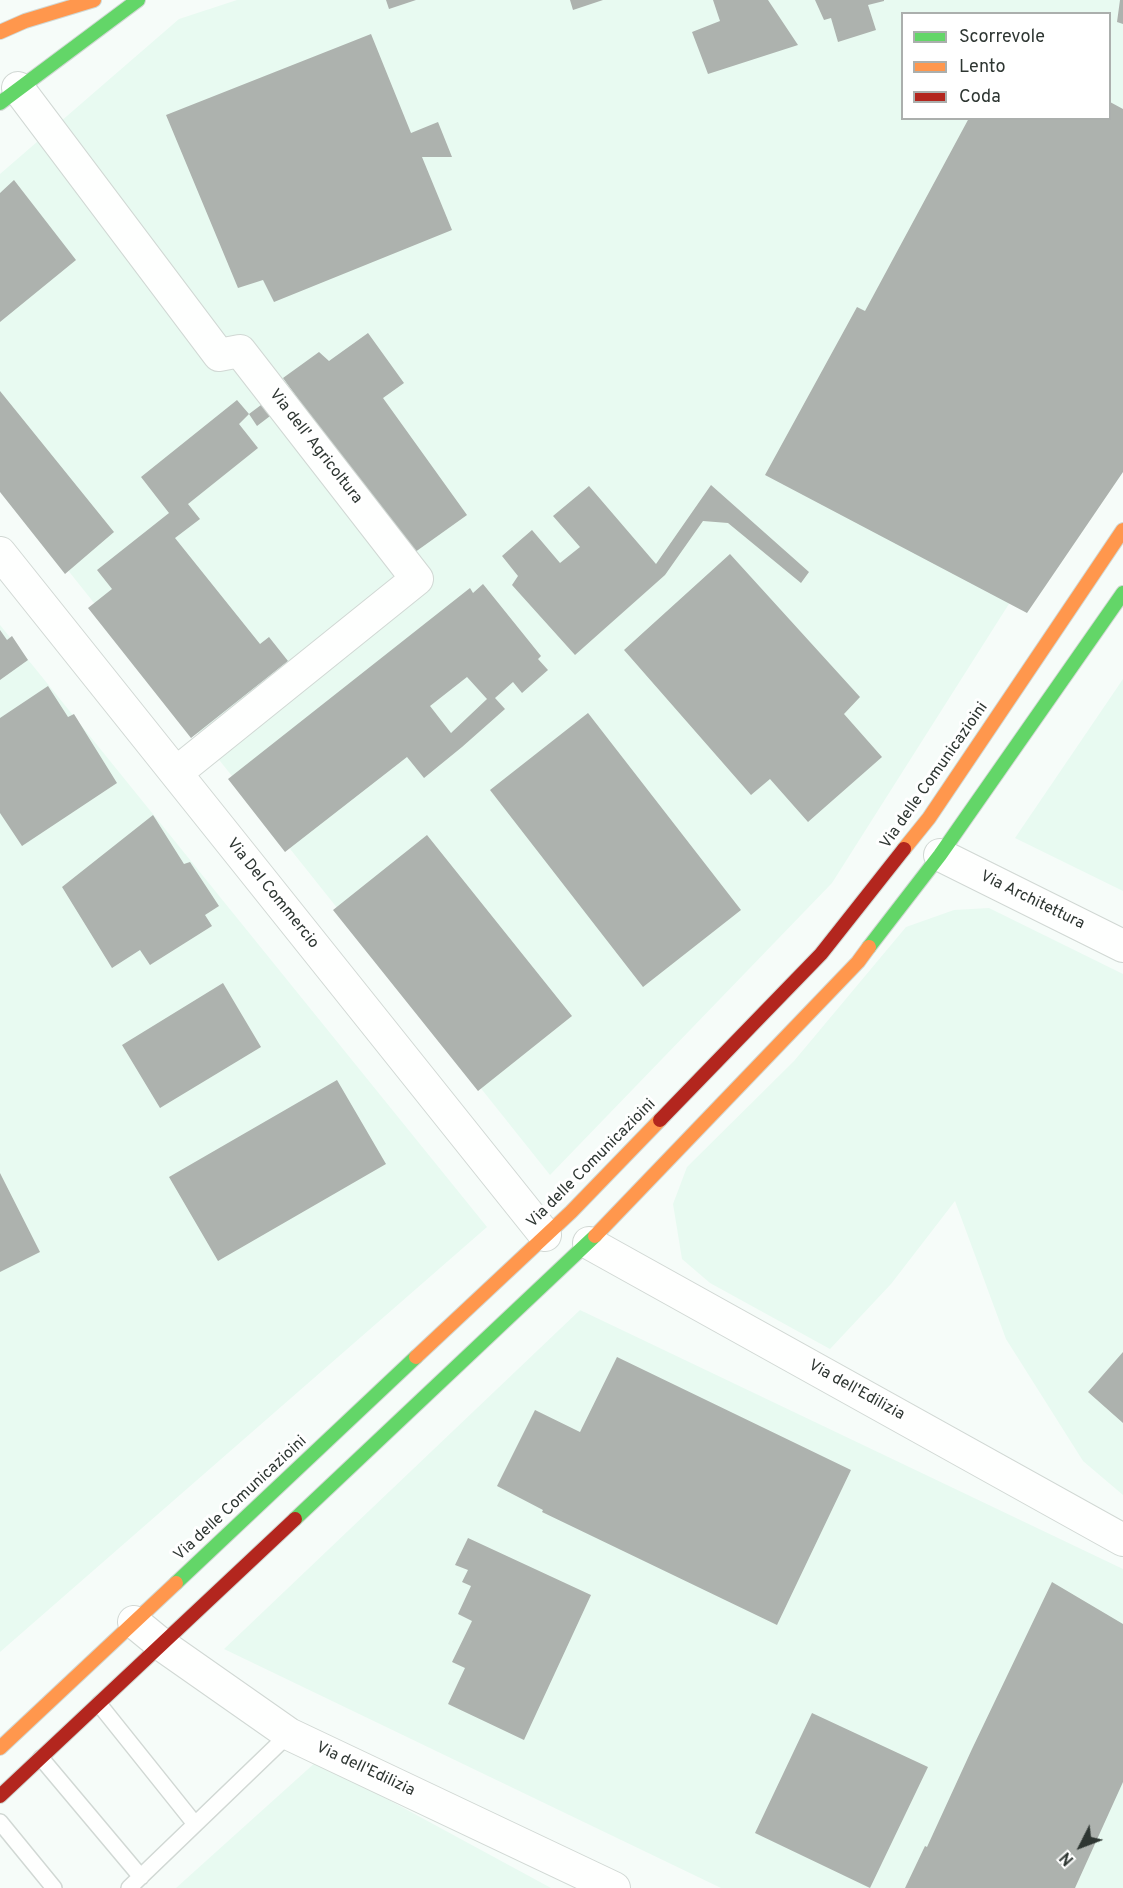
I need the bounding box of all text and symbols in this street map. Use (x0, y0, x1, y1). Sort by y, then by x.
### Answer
legend (901, 12, 1111, 120)
text: Scorrevole (959, 26, 1045, 49)
text: Lento (959, 56, 1005, 79)
text: Coda (959, 86, 1001, 109)
street label: Via dell' Agricoltura (264, 386, 366, 508)
street label: Via delle Comunicazioini (877, 699, 993, 853)
street label: Via Del Commercio (222, 835, 322, 953)
street label: Via Architettura (977, 867, 1087, 935)
street label: Via delle Comunicazioini (524, 1096, 660, 1232)
street label: Via dell'Edilizia (805, 1357, 907, 1425)
street label: Via delle Comunicazioini (171, 1432, 311, 1566)
street label: Via dell'Edilizia (312, 1739, 418, 1801)
north arrow (1051, 1816, 1111, 1876)
text: N (1056, 1847, 1079, 1869)

